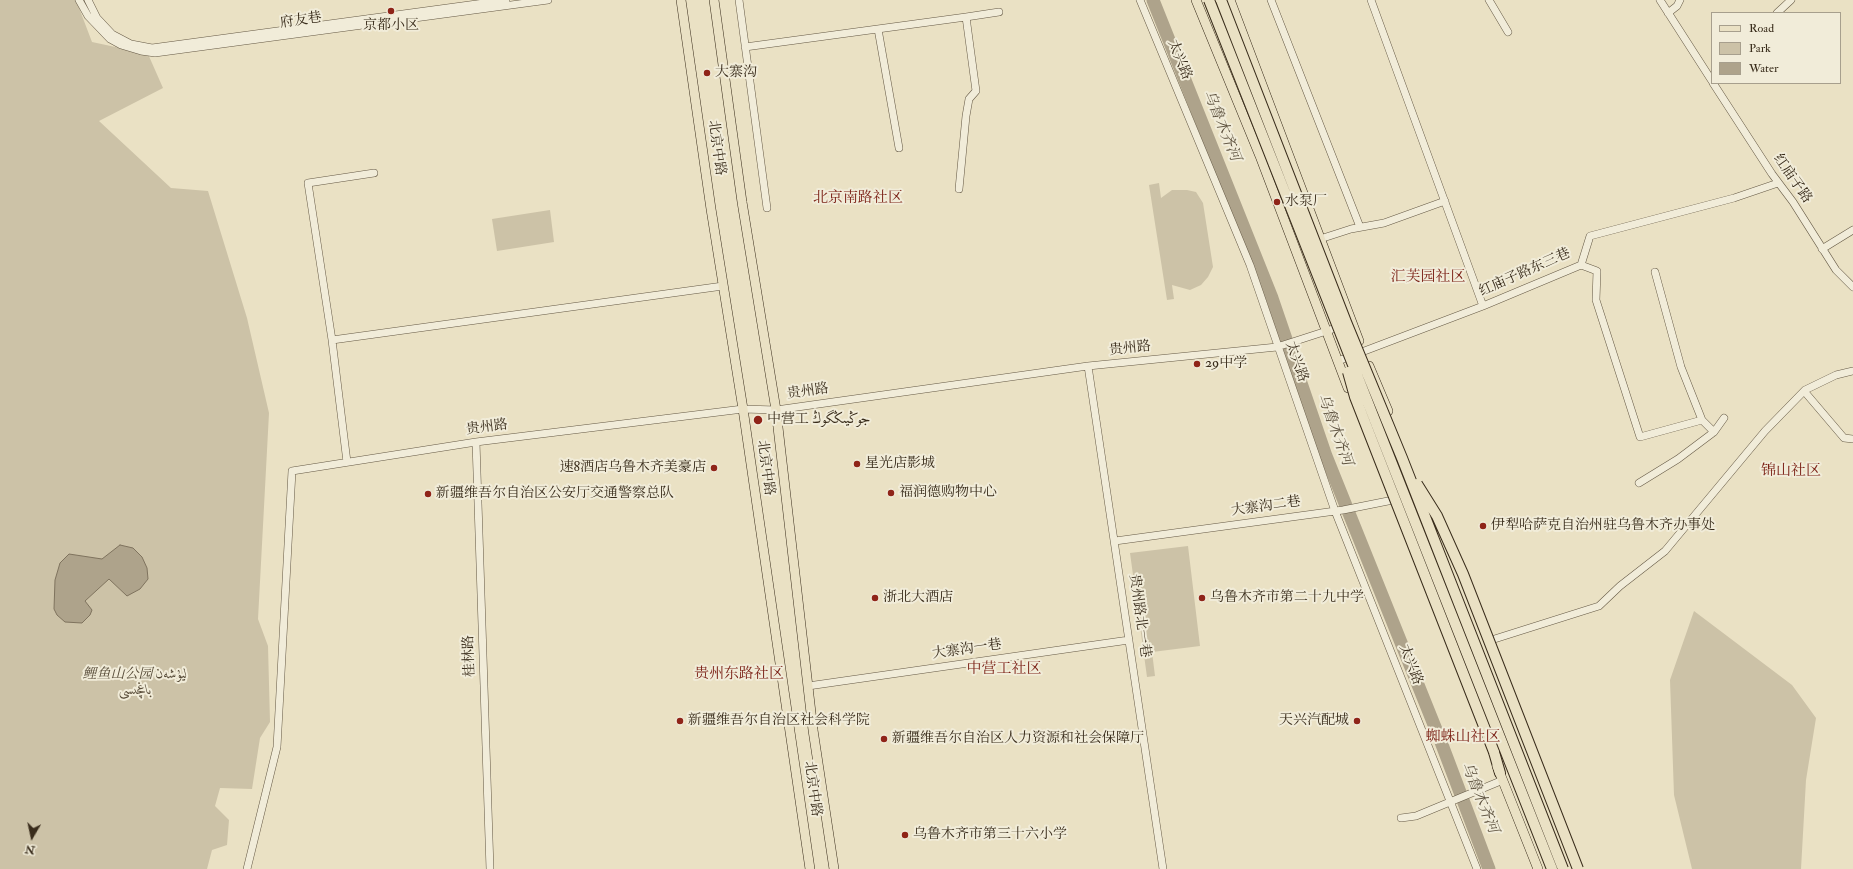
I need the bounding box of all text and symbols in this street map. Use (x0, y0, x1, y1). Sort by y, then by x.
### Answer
marker: 京都小区 (386, 6, 396, 16)
street label: 府友巷 (279, 10, 323, 32)
legend (1711, 12, 1841, 84)
place label: 京都小区 (363, 18, 419, 34)
text: Road (1749, 21, 1774, 36)
street label: 太兴路 (1163, 37, 1195, 83)
text: Park (1749, 41, 1771, 56)
text: Water (1749, 61, 1778, 76)
place label: 大寨沟 (715, 65, 757, 81)
marker: 大寨沟 (702, 68, 712, 78)
water label: 乌鲁木齐河 (1199, 88, 1243, 164)
street label: 北京中路 (704, 119, 728, 177)
street label: 红庙子路 (1769, 151, 1815, 207)
district label: 北京南路社区 (813, 190, 903, 208)
place label: 水泵厂 (1285, 194, 1327, 210)
marker: 水泵厂 (1272, 197, 1282, 207)
street label: 红庙子路东三巷 (1477, 245, 1573, 301)
district label: 汇芙园社区 (1391, 269, 1465, 287)
street label: 贵州路 (1108, 338, 1152, 360)
street label: 太兴路 (1281, 339, 1311, 385)
place label: 29中学 (1205, 356, 1247, 372)
marker: 29中学 (1192, 359, 1202, 369)
street label: 贵州路 (786, 381, 830, 403)
water label: 乌鲁木齐河 (1313, 392, 1355, 468)
place label: 中营工 جوڭيىڭگوڭ (767, 412, 870, 428)
marker: 中营工 جوڭيىڭگوڭ (752, 414, 764, 426)
street label: 贵州路 (465, 417, 509, 439)
street label: 北京中路 (753, 439, 777, 497)
place label: 星光店影城 (865, 456, 935, 472)
marker: 星光店影城 (852, 459, 862, 469)
place label: 速8酒店乌鲁木齐美豪店 (559, 460, 706, 476)
marker: 速8酒店乌鲁木齐美豪店 (709, 463, 719, 473)
district label: 锦山社区 (1761, 463, 1821, 481)
place label: 福润德购物中心 (899, 485, 997, 501)
place label: 新疆维吾尔自治区公安厅交通警察总队 (436, 486, 674, 502)
marker: 福润德购物中心 (886, 488, 896, 498)
marker: 新疆维吾尔自治区公安厅交通警察总队 (423, 489, 433, 499)
street label: 大寨沟二巷 (1230, 494, 1302, 520)
place label: 伊犁哈萨克自治州驻乌鲁木齐办事处 (1491, 518, 1715, 534)
marker: 伊犁哈萨克自治州驻乌鲁木齐办事处 (1478, 521, 1488, 531)
street label: 贵州路北一巷 (1125, 573, 1153, 659)
place label: 浙北大酒店 (883, 590, 953, 606)
place label: 乌鲁木齐市第二十九中学 (1210, 590, 1364, 606)
marker: 浙北大酒店 (870, 593, 880, 603)
marker: 乌鲁木齐市第二十九中学 (1197, 593, 1207, 603)
street label: 桂林路 (461, 635, 479, 677)
street label: 大寨沟一巷 (931, 637, 1003, 663)
street label: 太兴路 (1395, 642, 1425, 688)
district label: 中营工社区 (967, 661, 1041, 679)
district label: 贵州东路社区 (694, 666, 784, 684)
park label: 鲤鱼山公园 ليۇشەن باغچىسى (83, 667, 187, 700)
place label: 新疆维吾尔自治区社会科学院 (688, 713, 870, 729)
place label: 天兴汽配城 (1279, 713, 1349, 729)
marker: 新疆维吾尔自治区社会科学院 (675, 716, 685, 726)
marker: 天兴汽配城 (1352, 716, 1362, 726)
district label: 蜘蛛山社区 (1426, 729, 1500, 747)
place label: 新疆维吾尔自治区人力资源和社会保障厅 (892, 731, 1144, 747)
marker: 新疆维吾尔自治区人力资源和社会保障厅 (879, 734, 889, 744)
street label: 北京中路 (800, 760, 824, 818)
water label: 乌鲁木齐河 (1457, 760, 1501, 836)
north arrow (12, 817, 52, 857)
place label: 乌鲁木齐市第三十六小学 (913, 827, 1067, 843)
marker: 乌鲁木齐市第三十六小学 (900, 830, 910, 840)
text: N (24, 842, 36, 857)

